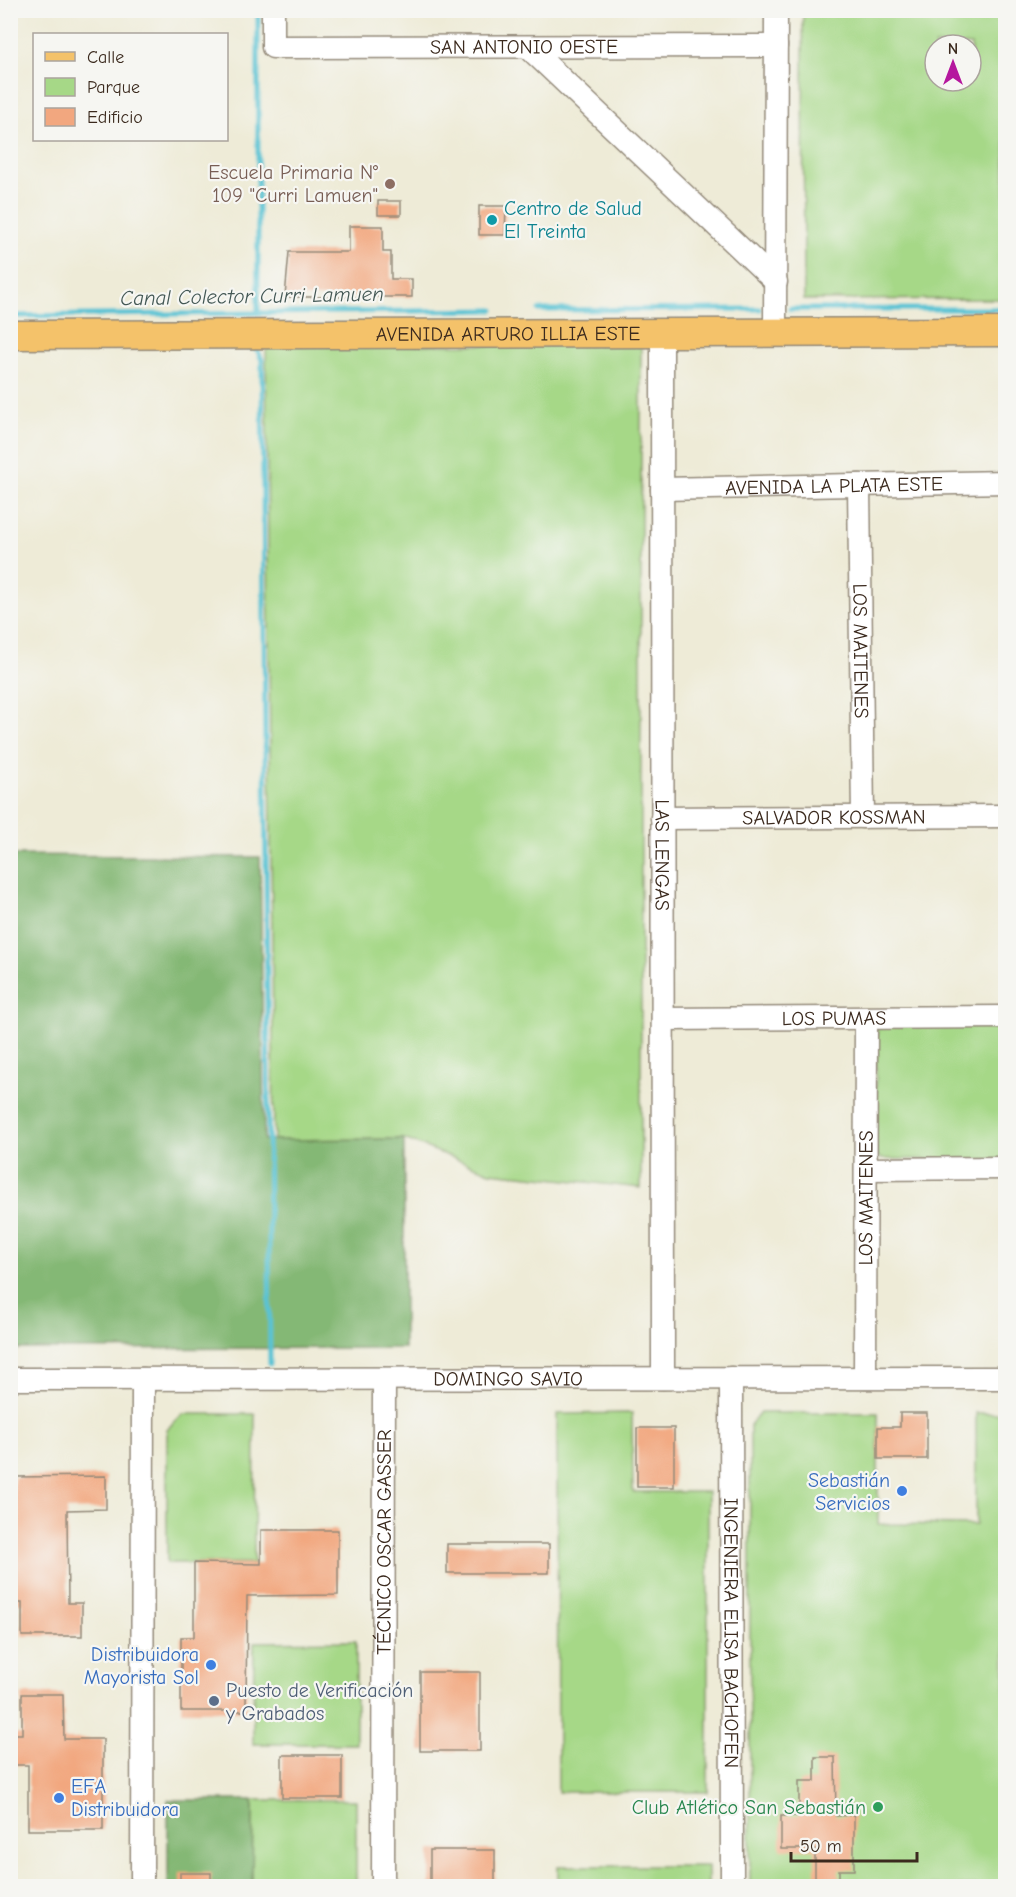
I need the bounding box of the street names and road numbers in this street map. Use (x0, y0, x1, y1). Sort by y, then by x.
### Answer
street label: SAN ANTONIO OESTE (430, 35, 618, 59)
street label: AVENIDA ARTURO ILLIA ESTE (376, 322, 640, 346)
street label: AVENIDA LA PLATA ESTE (725, 472, 943, 500)
street label: LOS MAITENES (848, 583, 873, 719)
street label: LAS LENGAS (650, 799, 674, 911)
street label: SALVADOR KOSSMAN (742, 805, 926, 830)
street label: LOS PUMAS (782, 1007, 886, 1030)
street label: LOS MAITENES (854, 1130, 878, 1266)
street label: DOMINGO SAVIO (433, 1367, 583, 1391)
street label: TÉCNICO OSCAR GASSER (372, 1429, 396, 1655)
street label: INGENIERA ELISA BACHOFEN (719, 1498, 743, 1768)

